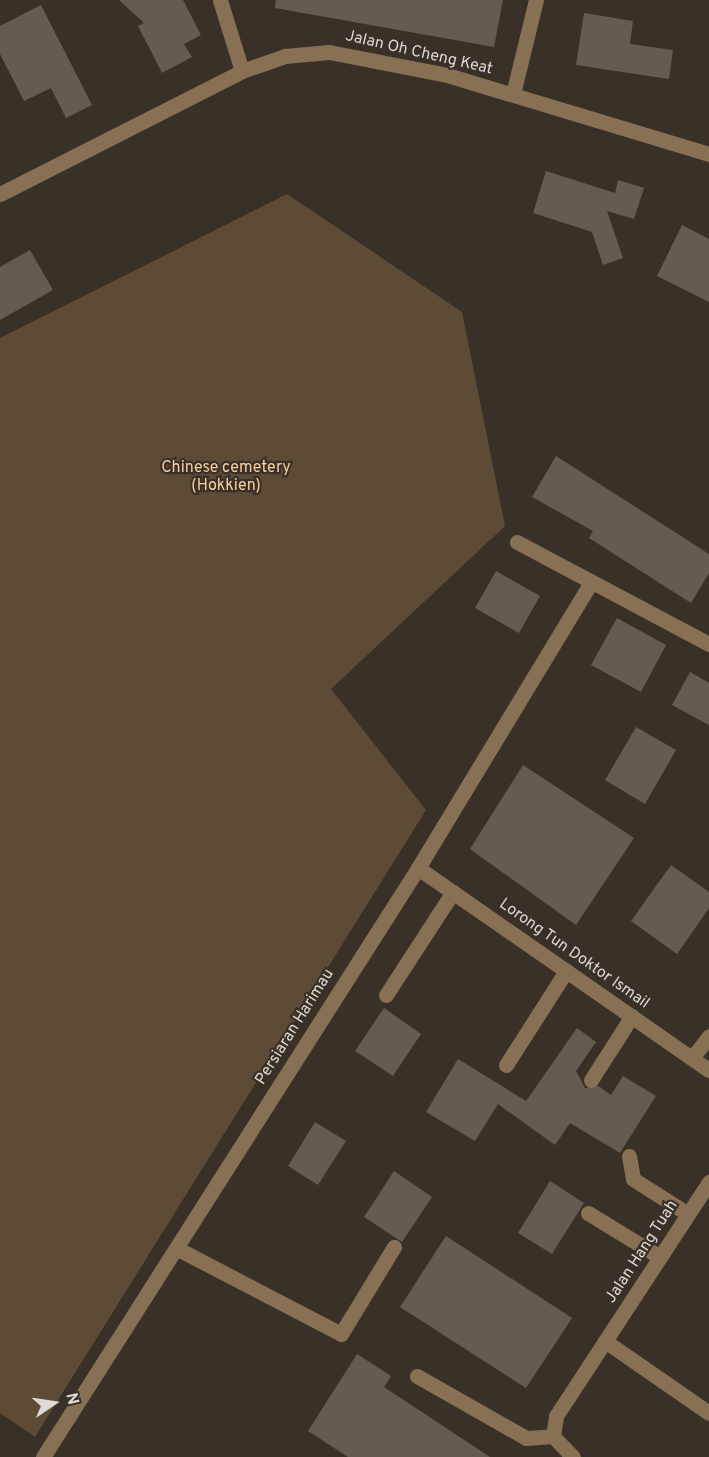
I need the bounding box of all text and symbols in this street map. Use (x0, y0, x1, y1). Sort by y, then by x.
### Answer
street label: Jalan Oh Cheng Keat (344, 27, 494, 79)
park label: Chinese cemetery (Hokkien) (161, 458, 291, 496)
street label: Lorong Tun Doktor Ismail (495, 895, 653, 1013)
street label: Persiaran Harimau (252, 965, 338, 1089)
street label: Jalan Hang Tuah (601, 1197, 683, 1307)
north arrow (24, 1373, 84, 1433)
text: N (61, 1391, 83, 1407)

